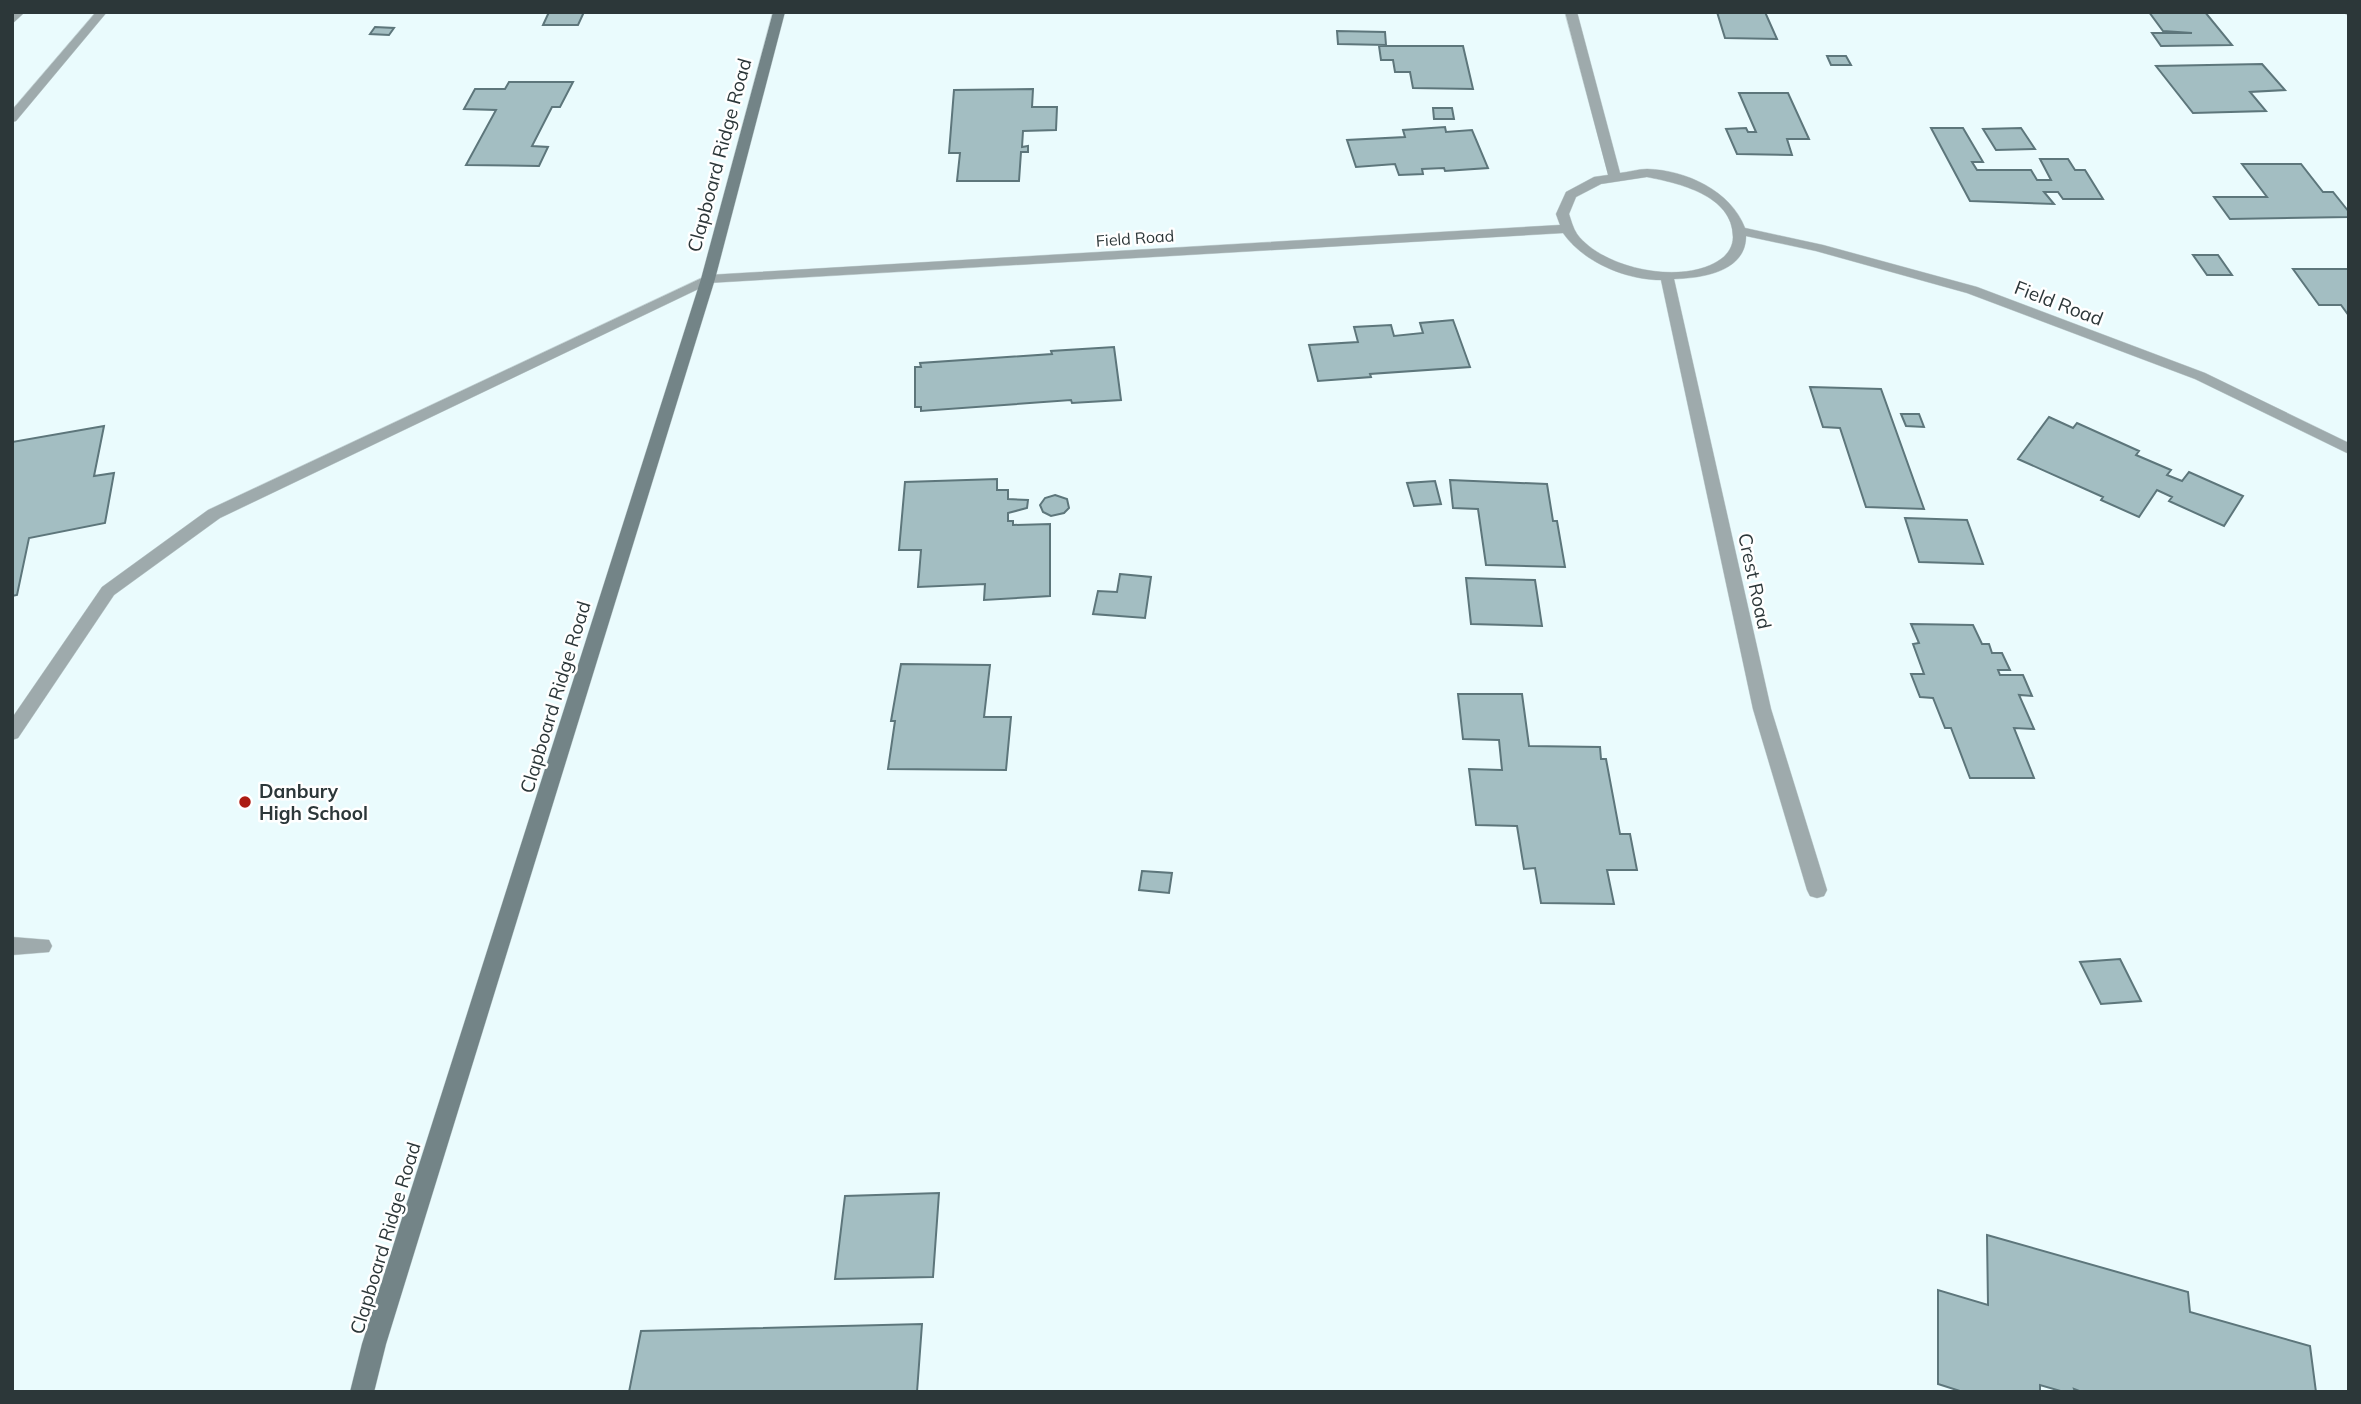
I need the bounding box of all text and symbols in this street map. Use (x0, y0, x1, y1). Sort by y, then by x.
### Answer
street label: Clapboard Ridge Road (682, 56, 756, 254)
street label: Field Road (1095, 225, 1175, 251)
street label: Field Road (2011, 275, 2107, 331)
street label: Crest Road (1733, 531, 1777, 631)
street label: Clapboard Ridge Road (514, 598, 596, 796)
place label: Danbury High School (259, 779, 368, 825)
marker: Danbury High School (237, 794, 253, 810)
street label: Clapboard Ridge Road (344, 1139, 426, 1337)

